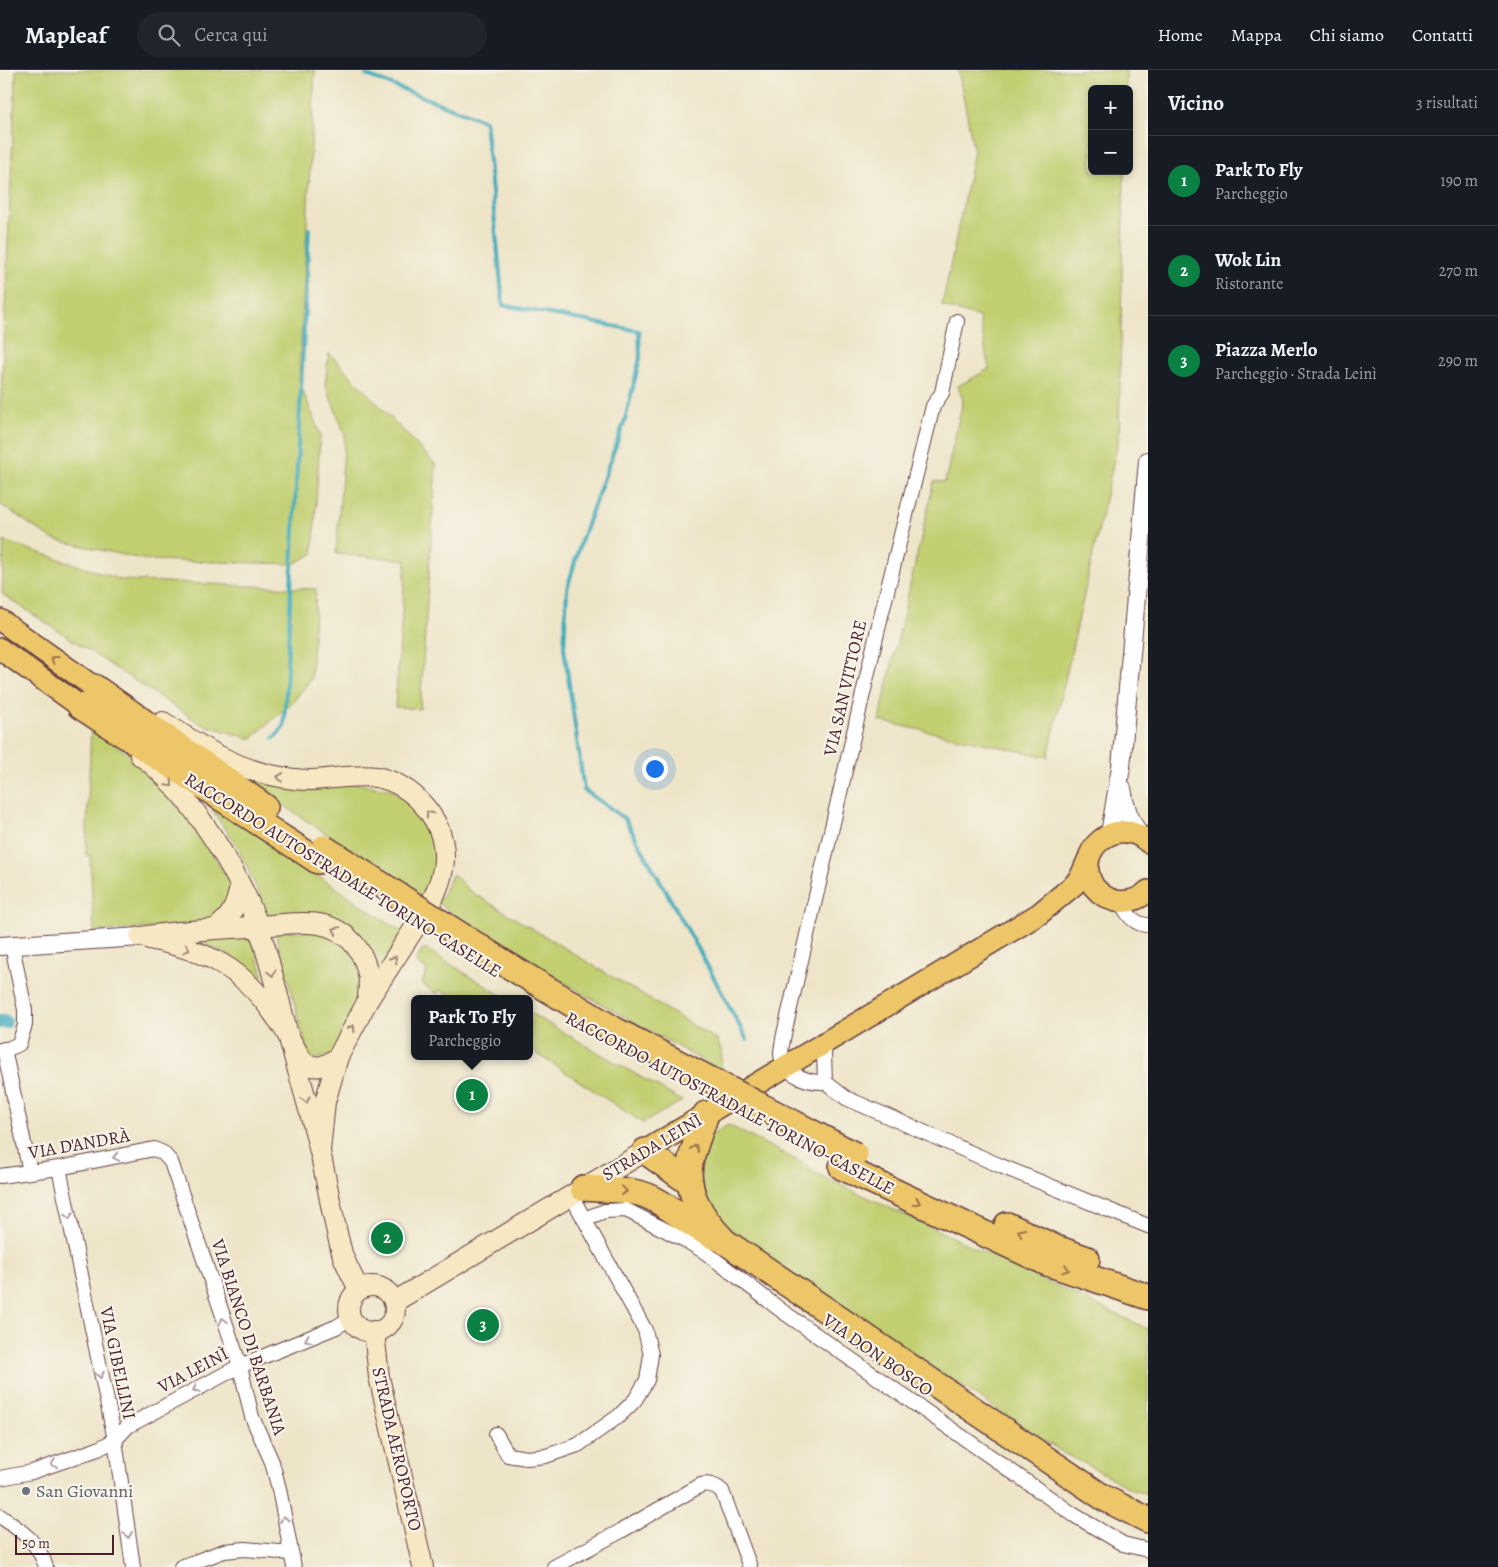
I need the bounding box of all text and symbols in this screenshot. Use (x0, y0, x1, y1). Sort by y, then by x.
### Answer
search box (137, 12, 487, 57)
text: Mapleaf (25, 19, 107, 51)
icon: search (155, 21, 183, 49)
text: Cerca qui (195, 22, 268, 48)
text: Home (1158, 23, 1203, 47)
text: Mappa (1231, 23, 1282, 47)
text: Chi siamo (1310, 23, 1384, 47)
text: Contatti (1412, 23, 1473, 47)
map controls (1088, 85, 1133, 175)
button: + (1088, 85, 1133, 130)
text: Vicino (1168, 89, 1224, 117)
text: 3 risultati (1416, 92, 1478, 114)
button: − (1088, 130, 1133, 175)
text: Park To Fly (1215, 157, 1303, 183)
text: 1 (1181, 170, 1187, 192)
text: 190 m (1440, 170, 1478, 192)
text: Parcheggio (1215, 183, 1288, 205)
text: Wok Lin (1215, 247, 1281, 273)
text: 2 (1180, 260, 1188, 282)
text: 270 m (1439, 260, 1478, 282)
text: Ristorante (1215, 273, 1283, 295)
text: Piazza Merlo (1215, 337, 1317, 363)
text: 3 (1181, 350, 1187, 372)
text: 290 m (1438, 350, 1478, 372)
text: Parcheggio · Strada Leinì (1215, 363, 1377, 385)
street label: VIA SAN VITTORE (817, 618, 872, 759)
one-way arrow (50, 656, 60, 665)
your location (642, 756, 668, 782)
street label: RACCORDO AUTOSTRADALE TORINO-CASELLE (180, 767, 506, 983)
one-way arrow (275, 772, 283, 783)
one-way arrow (164, 778, 173, 787)
one-way arrow (426, 810, 435, 819)
one-way arrow (332, 926, 341, 936)
one-way arrow (182, 943, 191, 953)
one-way arrow (388, 956, 398, 965)
one-way arrow (266, 969, 277, 978)
popup (411, 995, 533, 1060)
text: Park To Fly (428, 1004, 516, 1030)
street label: RACCORDO AUTOSTRADALE TORINO-CASELLE (561, 1006, 899, 1200)
one-way arrow (346, 1025, 356, 1034)
text: Parcheggio (428, 1030, 501, 1052)
pin: 1 (456, 1076, 488, 1114)
one-way arrow (300, 1096, 311, 1105)
street label: STRADA LEINÌ (597, 1108, 707, 1186)
street label: VIA D'ANDRÀ (25, 1123, 132, 1165)
one-way arrow (689, 1144, 699, 1153)
one-way arrow (112, 1151, 120, 1161)
one-way arrow (620, 1185, 628, 1196)
one-way arrow (912, 1196, 921, 1206)
one-way arrow (63, 1211, 73, 1220)
pin: 2 (371, 1219, 403, 1257)
one-way arrow (1017, 1227, 1026, 1238)
street label: VIA BIANCO DI BARBANIA (206, 1235, 292, 1439)
one-way arrow (1061, 1263, 1069, 1273)
street label: VIA GIBELLINI (94, 1303, 142, 1422)
pin: 3 (467, 1306, 499, 1344)
street label: VIA DON BOSCO (817, 1308, 938, 1402)
one-way arrow (219, 1317, 229, 1325)
one-way arrow (304, 1332, 313, 1343)
street label: VIA LEINÌ (153, 1341, 233, 1399)
street label: STRADA AEROPORTO (366, 1365, 428, 1533)
one-way arrow (95, 1371, 105, 1379)
one-way arrow (193, 1383, 202, 1393)
one-way arrow (50, 1458, 59, 1468)
place label: San Giovanni (36, 1479, 133, 1503)
marker: San Giovanni (20, 1485, 32, 1497)
one-way arrow (280, 1515, 290, 1524)
one-way arrow (122, 1531, 133, 1539)
scale bar (15, 1532, 114, 1555)
text: 50 m (22, 1534, 50, 1553)

